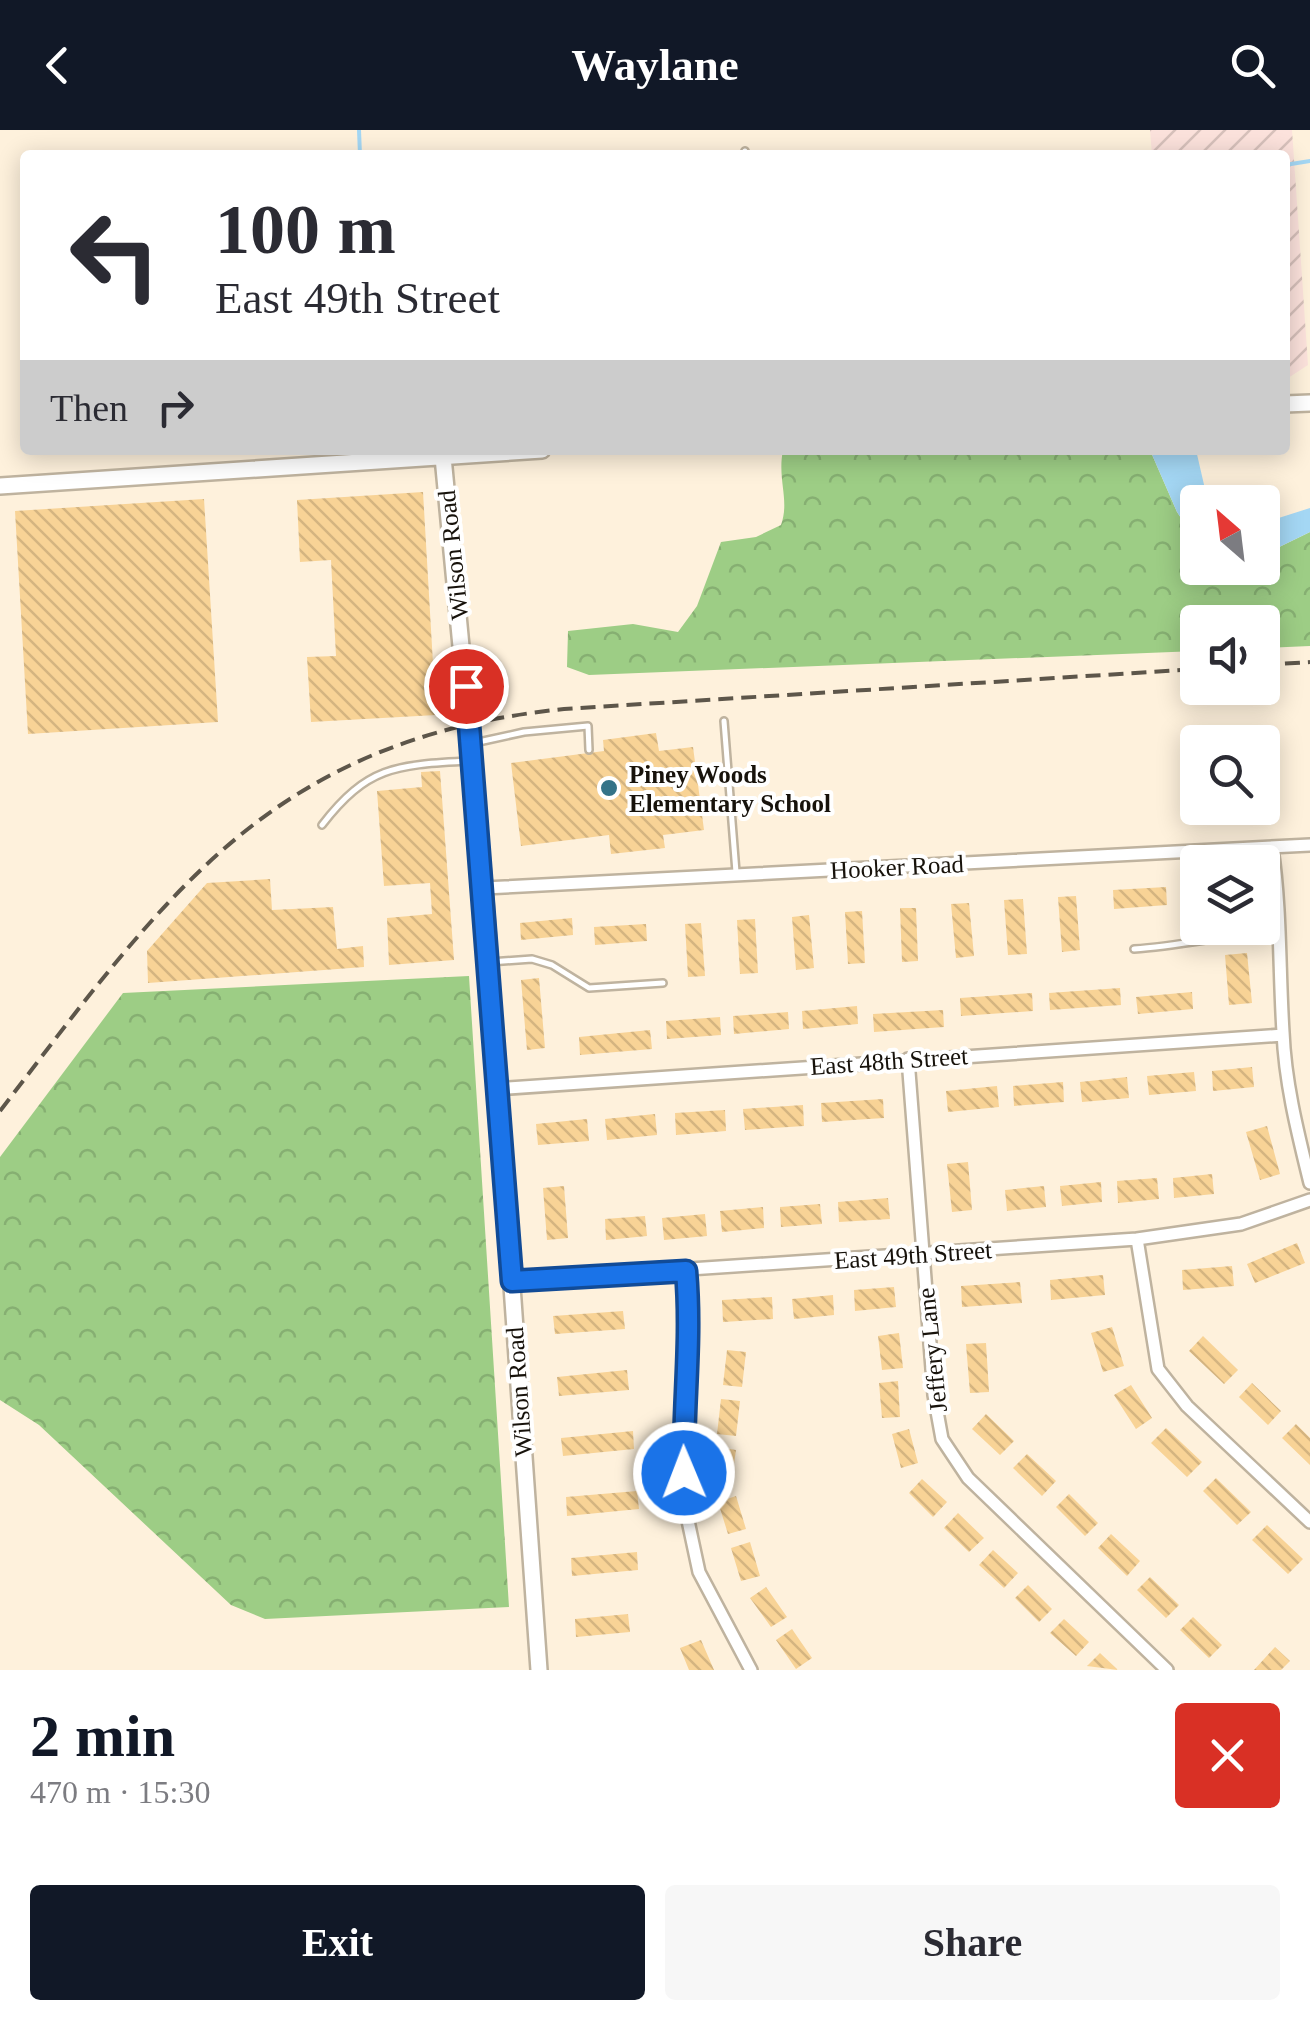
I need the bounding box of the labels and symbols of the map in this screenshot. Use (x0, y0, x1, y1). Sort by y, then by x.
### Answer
north arrow (1180, 485, 1280, 585)
street label: Wilson Road (433, 488, 473, 621)
pin (424, 644, 509, 729)
place label: Piney Woods Elementary School (629, 761, 831, 817)
marker: Piney Woods Elementary School (598, 777, 620, 799)
street label: Hooker Road (829, 850, 965, 884)
street label: East 48th Street (809, 1042, 969, 1080)
street label: East 49th Street (833, 1236, 993, 1274)
street label: Jeffery Lane (912, 1286, 952, 1414)
street label: Wilson Road (501, 1326, 537, 1458)
position arrow (632, 1421, 736, 1525)

